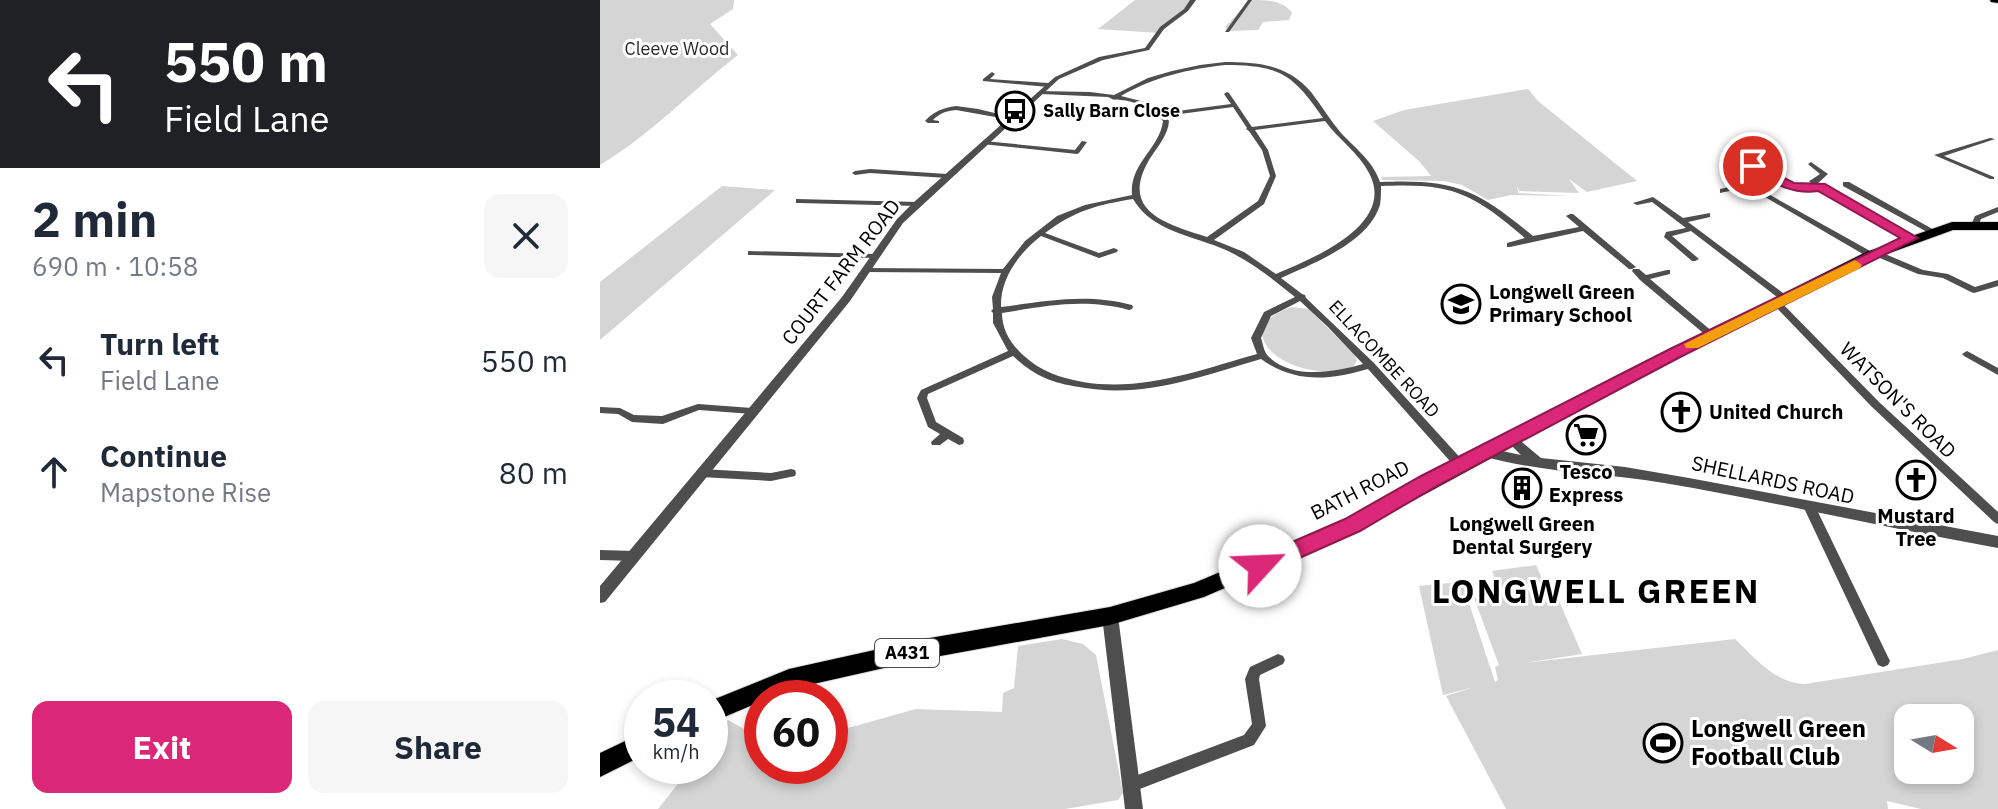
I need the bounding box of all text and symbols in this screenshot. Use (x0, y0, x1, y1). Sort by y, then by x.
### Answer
text: 550 m (164, 25, 328, 97)
icon: left (32, 32, 136, 136)
park label: Cleeve Wood (625, 37, 729, 60)
bus stop icon: Sally Barn Close (994, 90, 1036, 132)
text: Field Lane (164, 95, 330, 142)
place label: Sally Barn Close (1043, 99, 1180, 122)
pin (1719, 132, 1787, 200)
icon: arrive (1731, 144, 1775, 188)
text: 2 min (32, 188, 157, 250)
street label: COURT FARM ROAD (775, 193, 906, 350)
button: close (484, 194, 568, 278)
text: 690 m · 10:58 (32, 249, 198, 283)
place label: Longwell Green Primary School (1489, 278, 1635, 328)
school or university icon: Longwell Green Primary School (1440, 283, 1482, 325)
street label: ELLACOMBE ROAD (1324, 295, 1445, 422)
text: Turn left (100, 324, 219, 363)
street label: WATSON'S ROAD (1834, 336, 1962, 464)
icon: left (32, 338, 76, 382)
text: 550 m (481, 341, 568, 380)
text: Field Lane (100, 363, 220, 397)
church icon: United Church (1660, 391, 1702, 433)
place label: United Church (1709, 398, 1843, 425)
supermarket icon: Tesco Express (1565, 414, 1607, 456)
text: Continue (100, 436, 227, 475)
street label: SHELLARDS ROAD (1689, 449, 1857, 510)
icon: ahead (32, 450, 76, 494)
text: 80 m (499, 453, 568, 492)
street label: BATH ROAD (1306, 453, 1414, 526)
place label: Tesco Express (1549, 458, 1623, 508)
church icon: Mustard Tree (1895, 459, 1937, 501)
building icon: Longwell Green Dental Surgery (1501, 467, 1543, 509)
text: Mapstone Rise (100, 475, 271, 509)
place label: Mustard Tree (1877, 502, 1955, 552)
place label: Longwell Green Dental Surgery (1449, 510, 1595, 560)
position arrow (1218, 524, 1302, 608)
district label: LONGWELL GREEN (1432, 568, 1760, 612)
road number: A431 (875, 639, 939, 667)
speed limit sign: 60 (744, 680, 848, 784)
text: 54 (652, 696, 700, 748)
button: Exit (32, 701, 292, 793)
button: Share (308, 701, 568, 793)
north arrow (1894, 704, 1974, 784)
map controls (1894, 704, 1974, 784)
place label: Longwell Green Football Club (1691, 712, 1866, 772)
sports icon: Longwell Green Football Club (1642, 722, 1684, 764)
text: km/h (652, 738, 700, 765)

